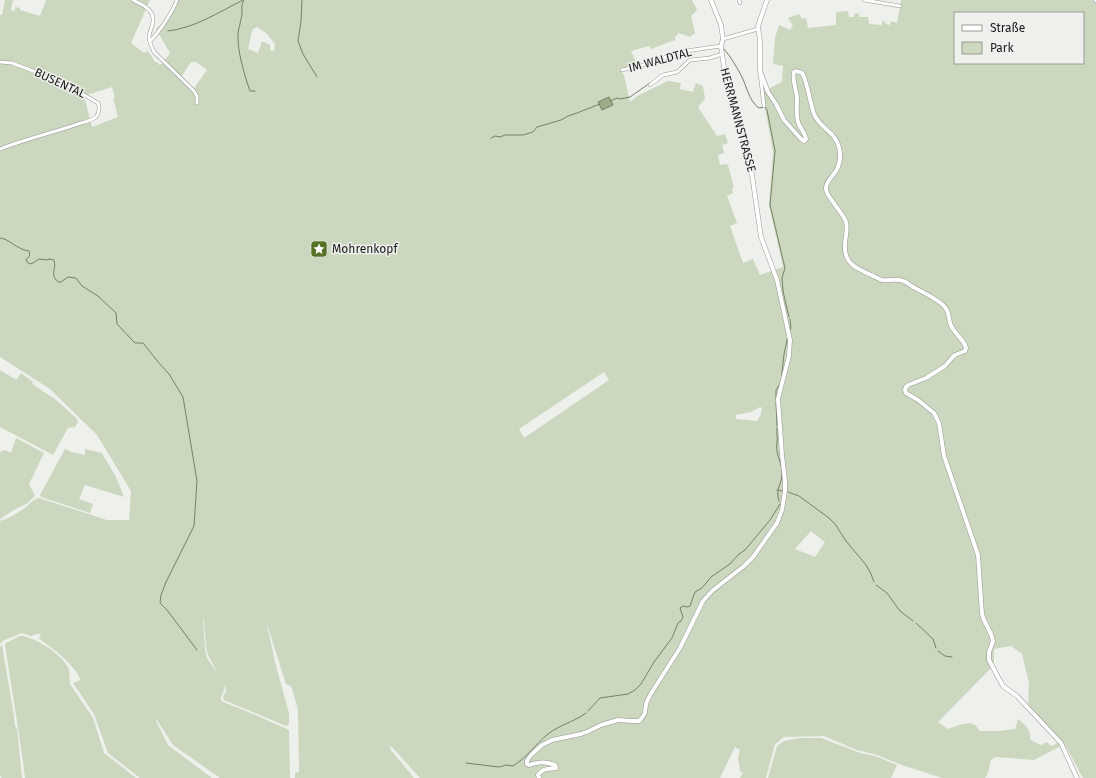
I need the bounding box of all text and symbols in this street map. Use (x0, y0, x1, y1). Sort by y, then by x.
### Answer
legend (954, 12, 1084, 64)
text: Straße (990, 21, 1025, 35)
text: Park (990, 41, 1014, 55)
street label: IM WALDTAL (627, 45, 693, 75)
street label: BUSENTAL (32, 65, 88, 101)
street label: HERRMANNSTRASSE (717, 66, 759, 174)
place icon: Mohrenkopf (309, 239, 329, 259)
place label: Mohrenkopf (332, 242, 398, 256)

